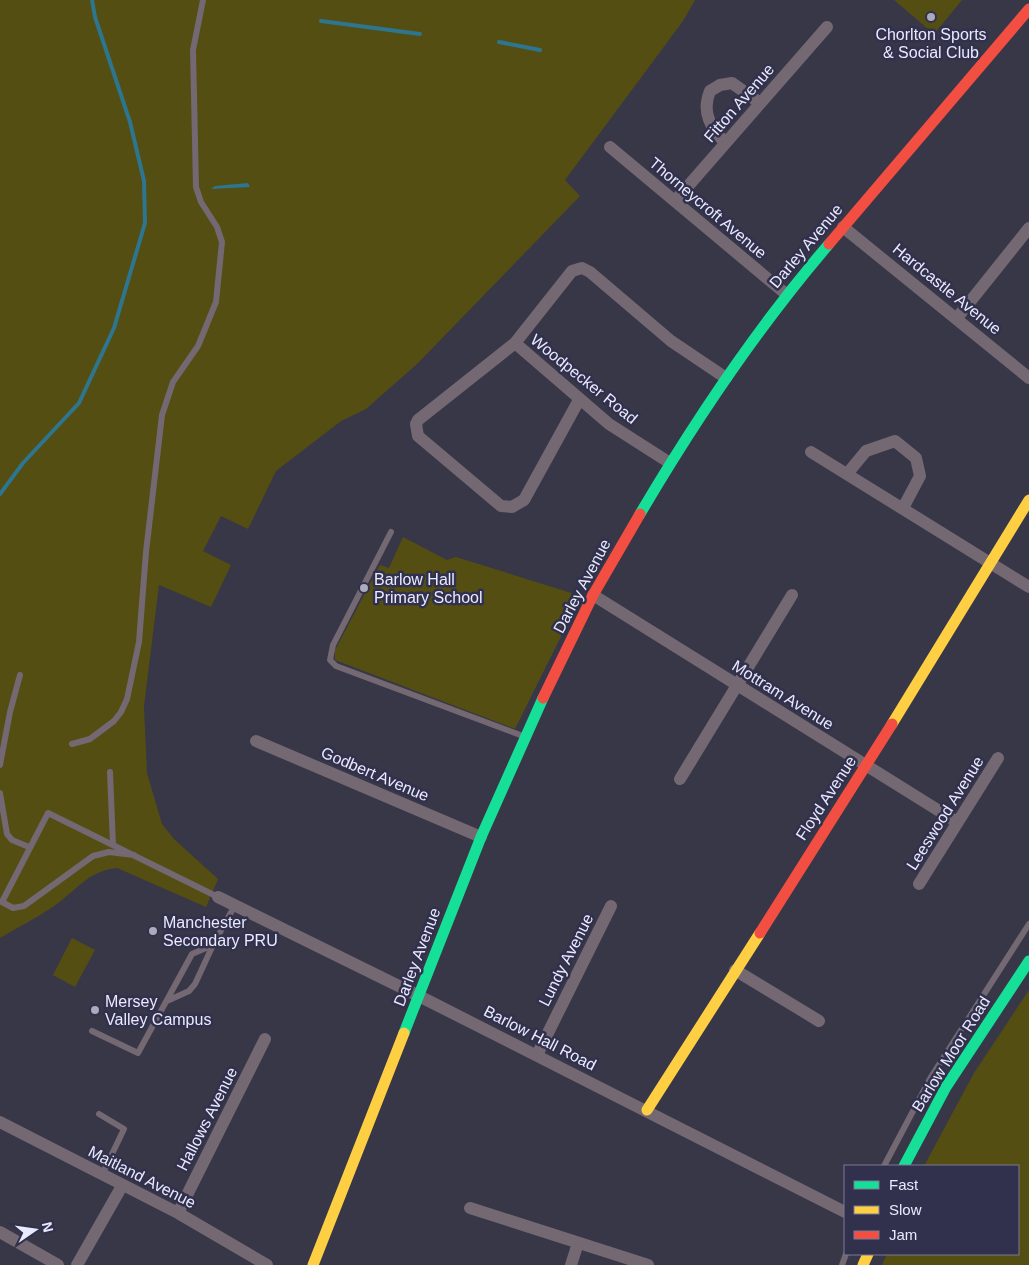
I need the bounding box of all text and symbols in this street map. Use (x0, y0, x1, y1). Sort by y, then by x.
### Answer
marker: Chorlton Sports & Social Club (925, 11, 937, 23)
place label: Chorlton Sports & Social Club (875, 26, 987, 61)
street label: Fitton Avenue (701, 61, 777, 145)
street label: Thorneycroft Avenue (646, 154, 770, 262)
street label: Darley Avenue (766, 201, 846, 291)
street label: Hardcastle Avenue (890, 240, 1005, 338)
street label: Woodpecker Road (527, 331, 641, 427)
street label: Darley Avenue (550, 536, 614, 636)
place label: Barlow Hall Primary School (374, 571, 482, 606)
marker: Barlow Hall Primary School (358, 582, 370, 594)
street label: Mottram Avenue (729, 657, 837, 733)
street label: Godbert Avenue (319, 744, 432, 804)
street label: Floyd Avenue (793, 753, 860, 843)
street label: Leeswood Avenue (903, 753, 987, 873)
street label: Darley Avenue (390, 905, 444, 1008)
street label: Lundy Avenue (535, 911, 597, 1009)
place label: Manchester Secondary PRU (163, 914, 278, 949)
marker: Manchester Secondary PRU (147, 925, 159, 937)
place label: Mersey Valley Campus (105, 993, 211, 1028)
street label: Barlow Moor Road (909, 993, 993, 1115)
street label: Barlow Hall Road (481, 1002, 599, 1074)
marker: Mersey Valley Campus (89, 1004, 101, 1016)
street label: Hallows Avenue (174, 1064, 240, 1173)
street label: Maitland Avenue (86, 1143, 199, 1211)
legend (844, 1165, 1019, 1255)
text: Fast (889, 1176, 919, 1193)
text: Slow (889, 1201, 922, 1218)
north arrow (10, 1205, 60, 1255)
text: N (39, 1220, 57, 1234)
text: Jam (889, 1226, 917, 1243)

